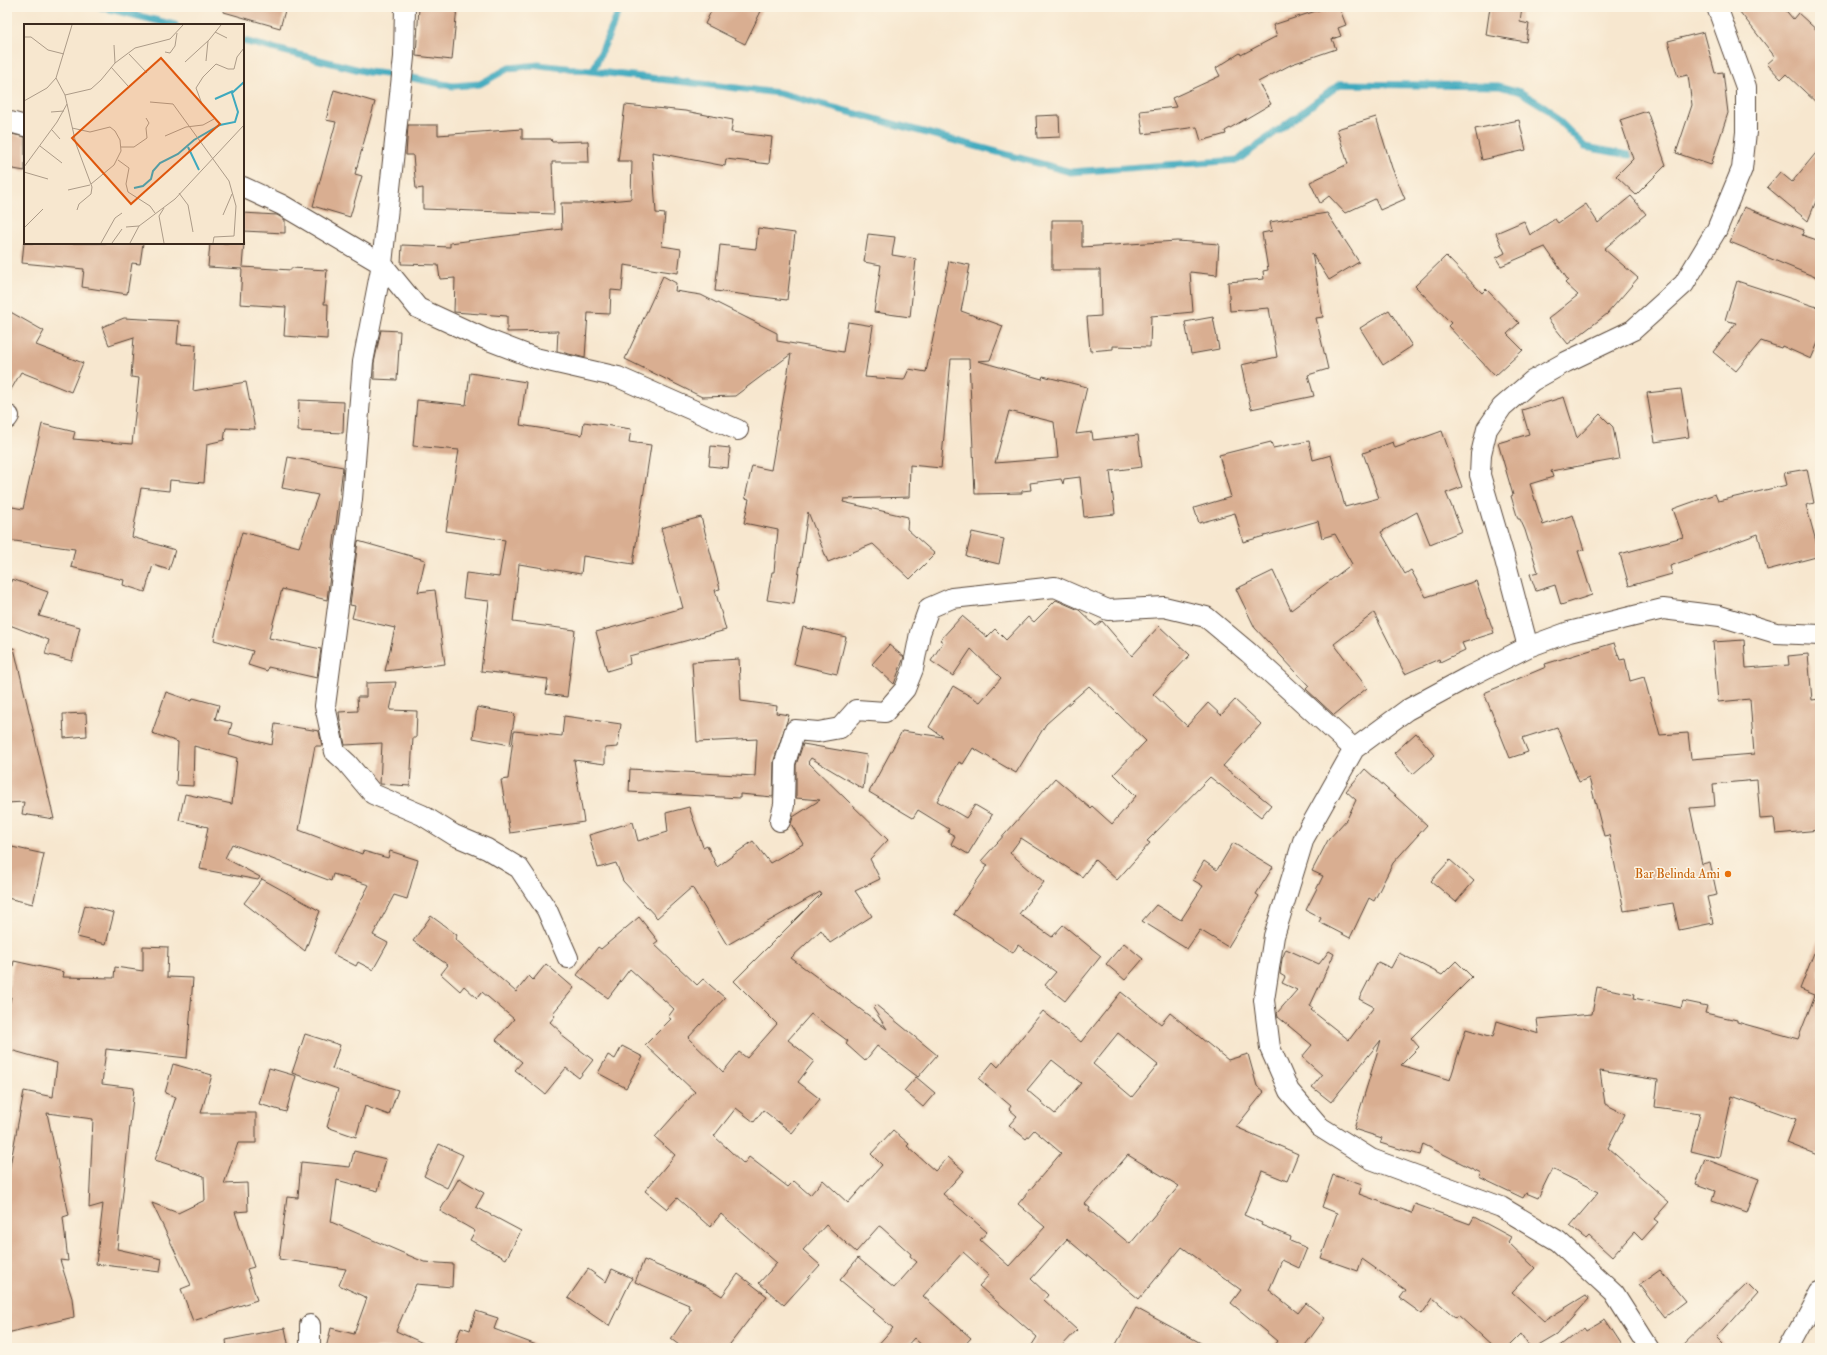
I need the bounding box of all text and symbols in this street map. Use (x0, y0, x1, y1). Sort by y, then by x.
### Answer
inset map (24, 24, 244, 244)
place label: Bar Belinda Ami (1635, 866, 1721, 882)
marker: Bar Belinda Ami (1723, 869, 1733, 879)

